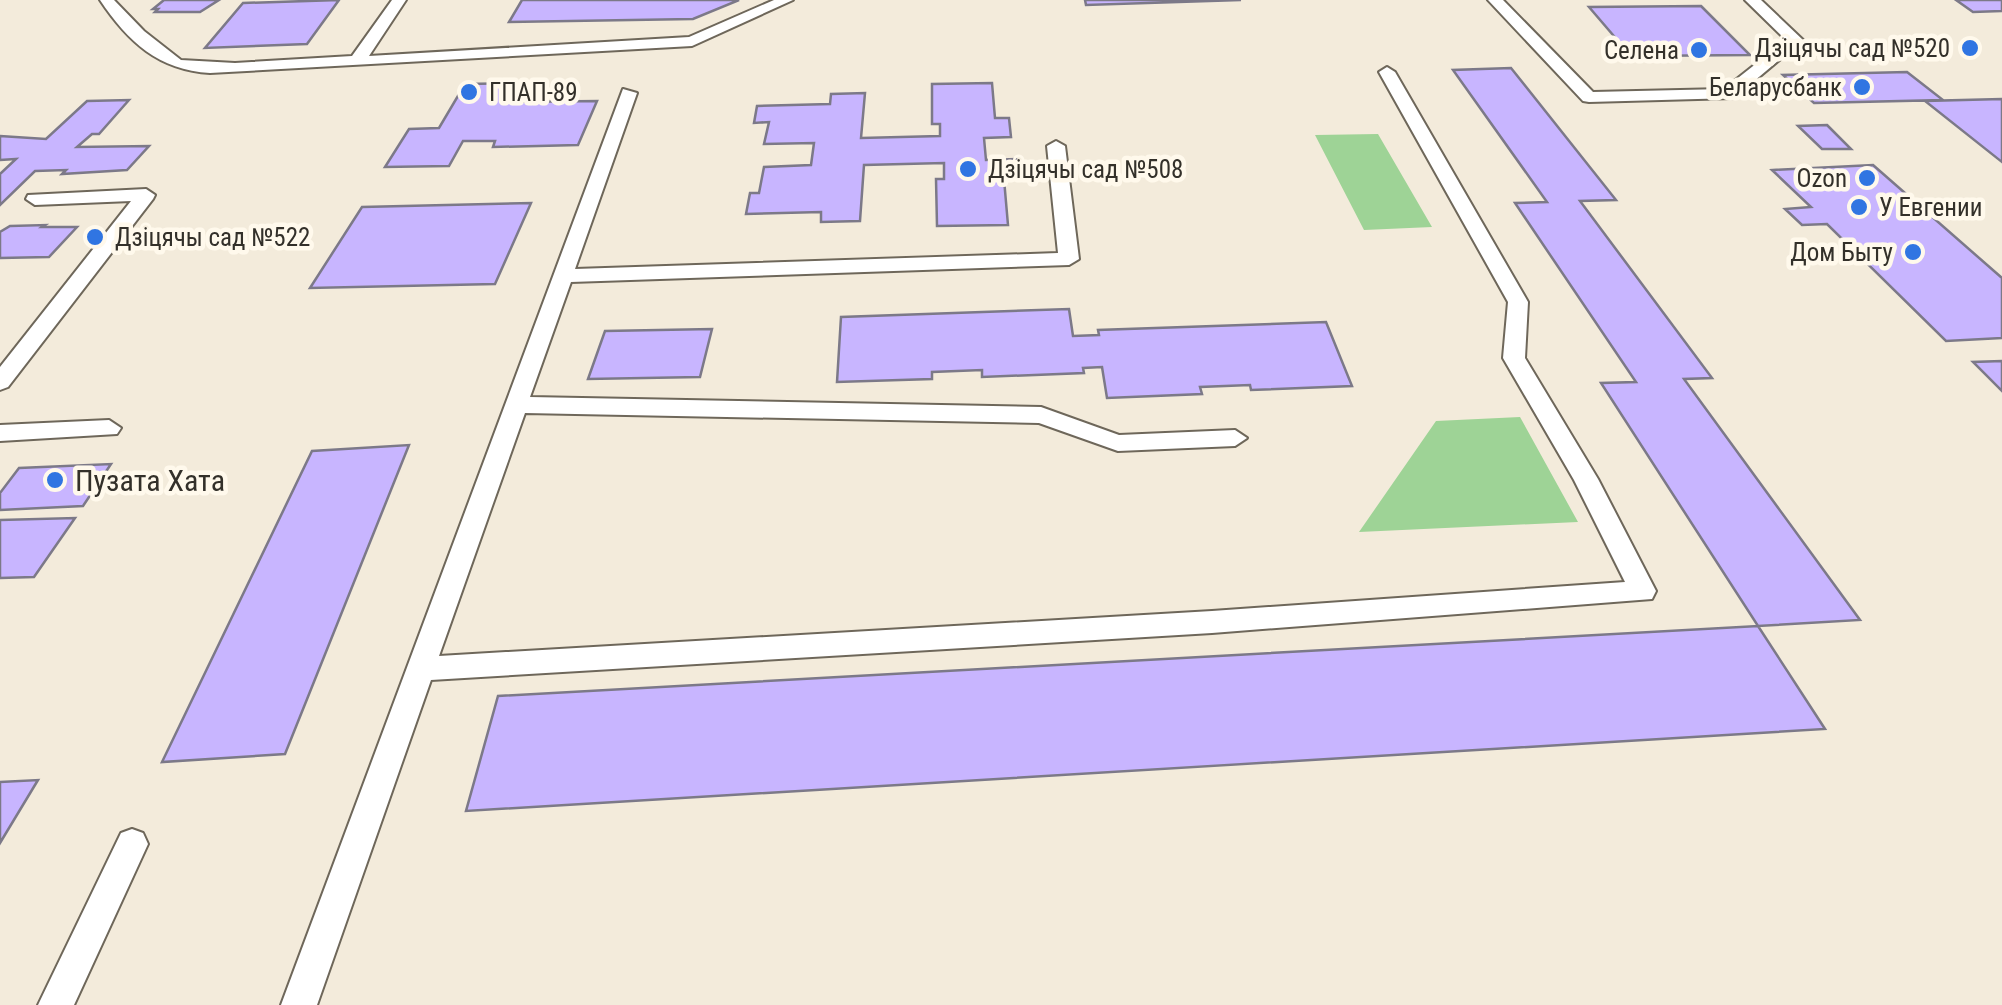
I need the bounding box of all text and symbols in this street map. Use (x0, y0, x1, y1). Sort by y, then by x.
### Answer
place label: Дзіцячы сад №520 (1755, 34, 1950, 63)
place label: Селена (1604, 36, 1679, 65)
marker: Дзіцячы сад №520 (1959, 37, 1981, 59)
marker: Селена (1688, 39, 1710, 61)
place label: Беларусбанк (1709, 73, 1842, 102)
marker: Беларусбанк (1851, 76, 1873, 98)
place label: ГПАП-89 (489, 78, 578, 107)
marker: ГПАП-89 (458, 81, 480, 103)
place label: Дзіцячы сад №508 (988, 155, 1183, 184)
marker: Дзіцячы сад №508 (957, 158, 979, 180)
place label: Ozon (1797, 164, 1847, 193)
marker: Ozon (1856, 167, 1878, 189)
place label: У Евгении (1879, 193, 1982, 222)
marker: У Евгении (1848, 196, 1870, 218)
place label: Дзіцячы сад №522 (115, 223, 310, 252)
marker: Дзіцячы сад №522 (84, 226, 106, 248)
place label: Дом Быту (1790, 238, 1893, 267)
marker: Дом Быту (1902, 241, 1924, 263)
place label: Пузата Хата (75, 463, 225, 498)
marker: Пузата Хата (44, 469, 66, 491)

